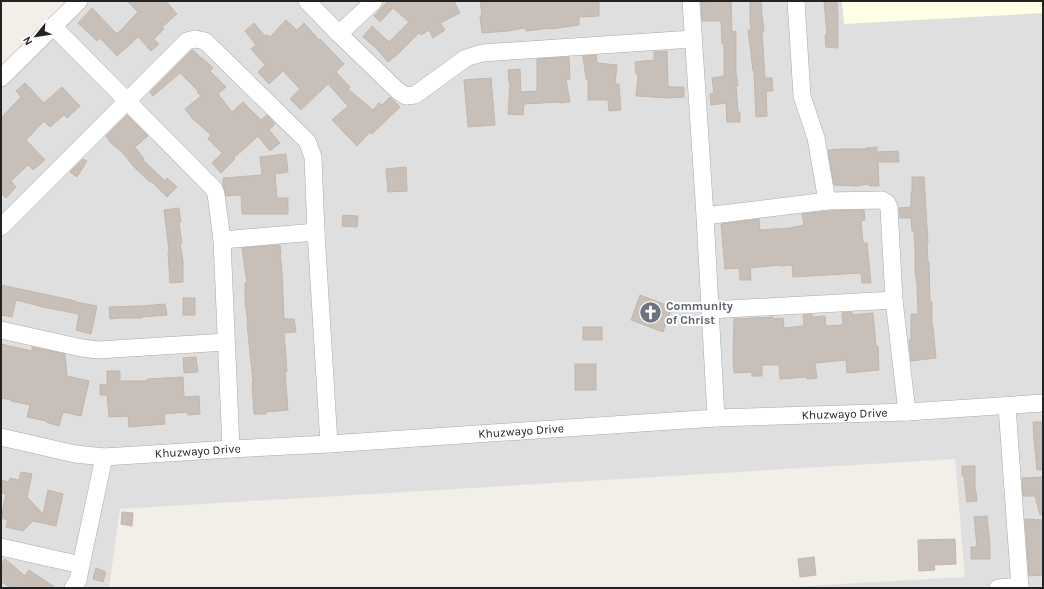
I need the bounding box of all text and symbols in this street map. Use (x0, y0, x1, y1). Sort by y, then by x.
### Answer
north arrow (16, 16, 56, 56)
text: N (20, 34, 35, 47)
place label: Community of Christ (666, 299, 733, 327)
church icon: Community of Christ (638, 300, 664, 326)
street label: Khuzwayo Drive (801, 406, 888, 422)
street label: Khuzwayo Drive (478, 421, 564, 441)
street label: Khuzwayo Drive (154, 442, 241, 461)

